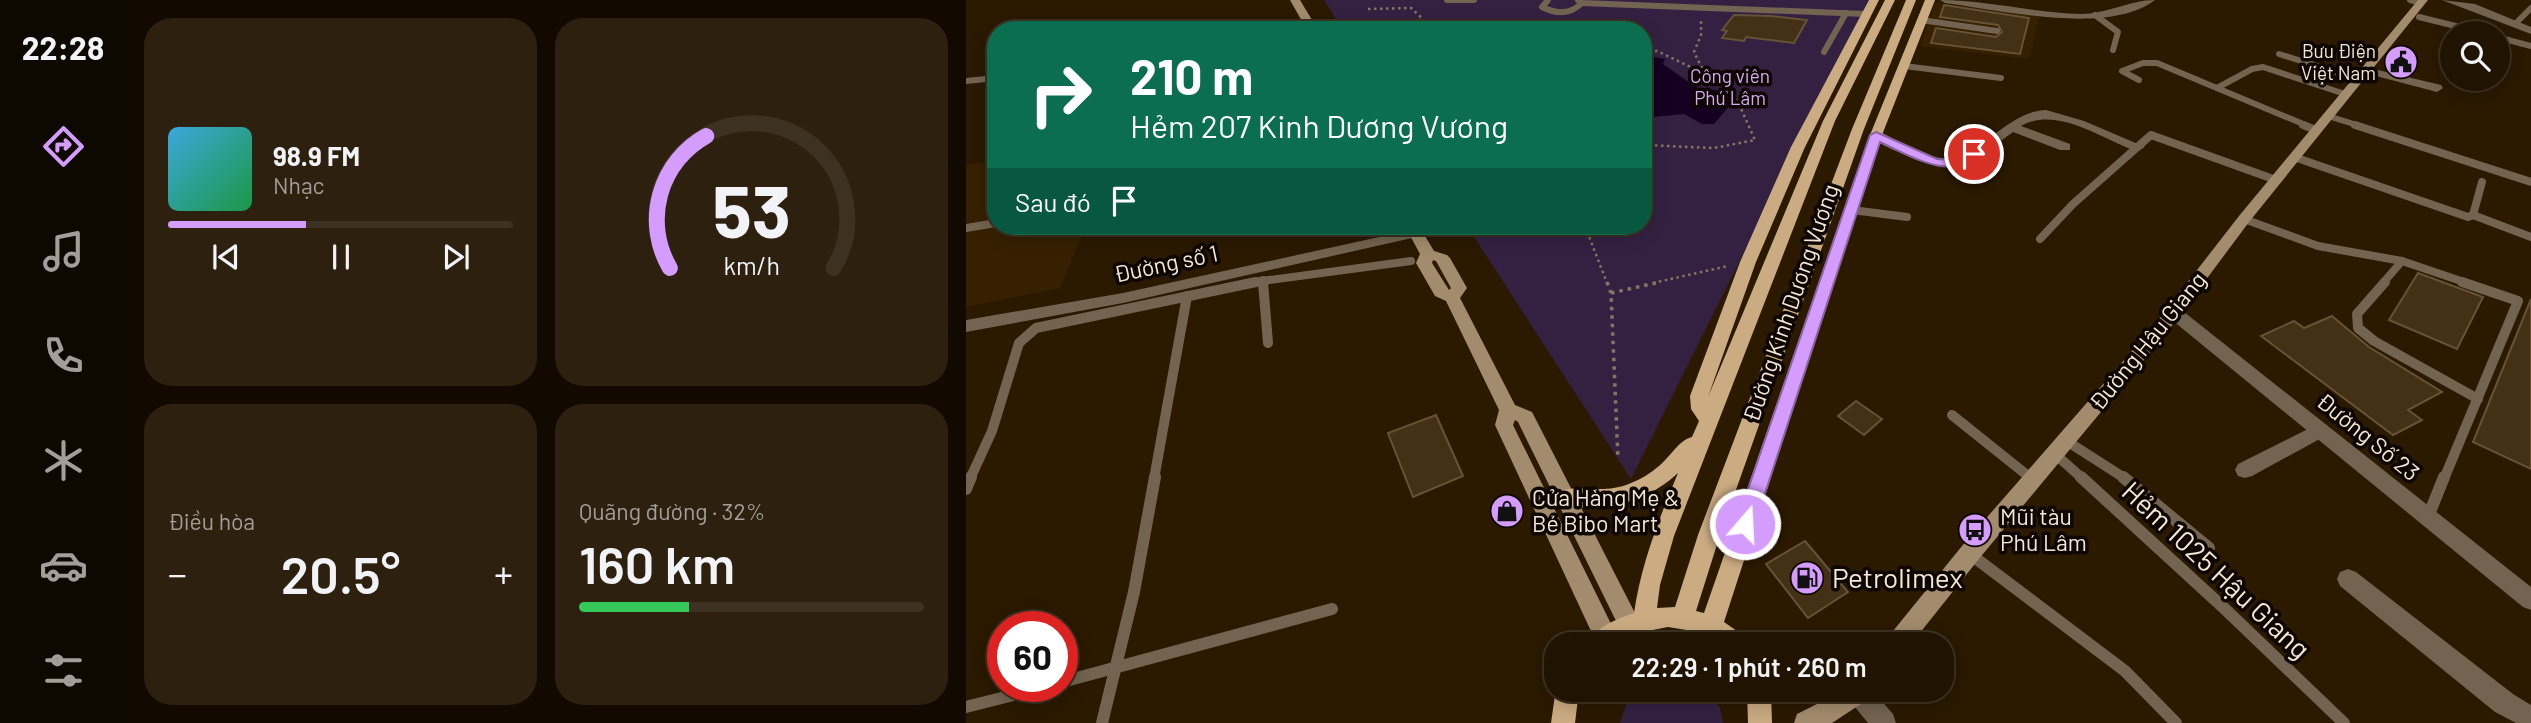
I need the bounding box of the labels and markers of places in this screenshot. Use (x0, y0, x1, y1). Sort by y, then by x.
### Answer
place label: Bưu Điện Việt Nam (2301, 39, 2376, 84)
public building icon: Bưu Điện Việt Nam (2382, 43, 2420, 81)
pin (1944, 124, 2004, 184)
place label: Cửa Hàng Mẹ & Bé Bibo Mart (1532, 483, 1679, 537)
shop icon: Cửa Hàng Mẹ & Bé Bibo Mart (1488, 492, 1526, 530)
place label: Mũi tàu Phú Lâm (2000, 502, 2087, 556)
bus stop icon: Mũi tàu Phú Lâm (1956, 511, 1994, 549)
fuel station icon: Petrolimex (1788, 559, 1826, 597)
place label: Petrolimex (1832, 560, 1963, 594)

